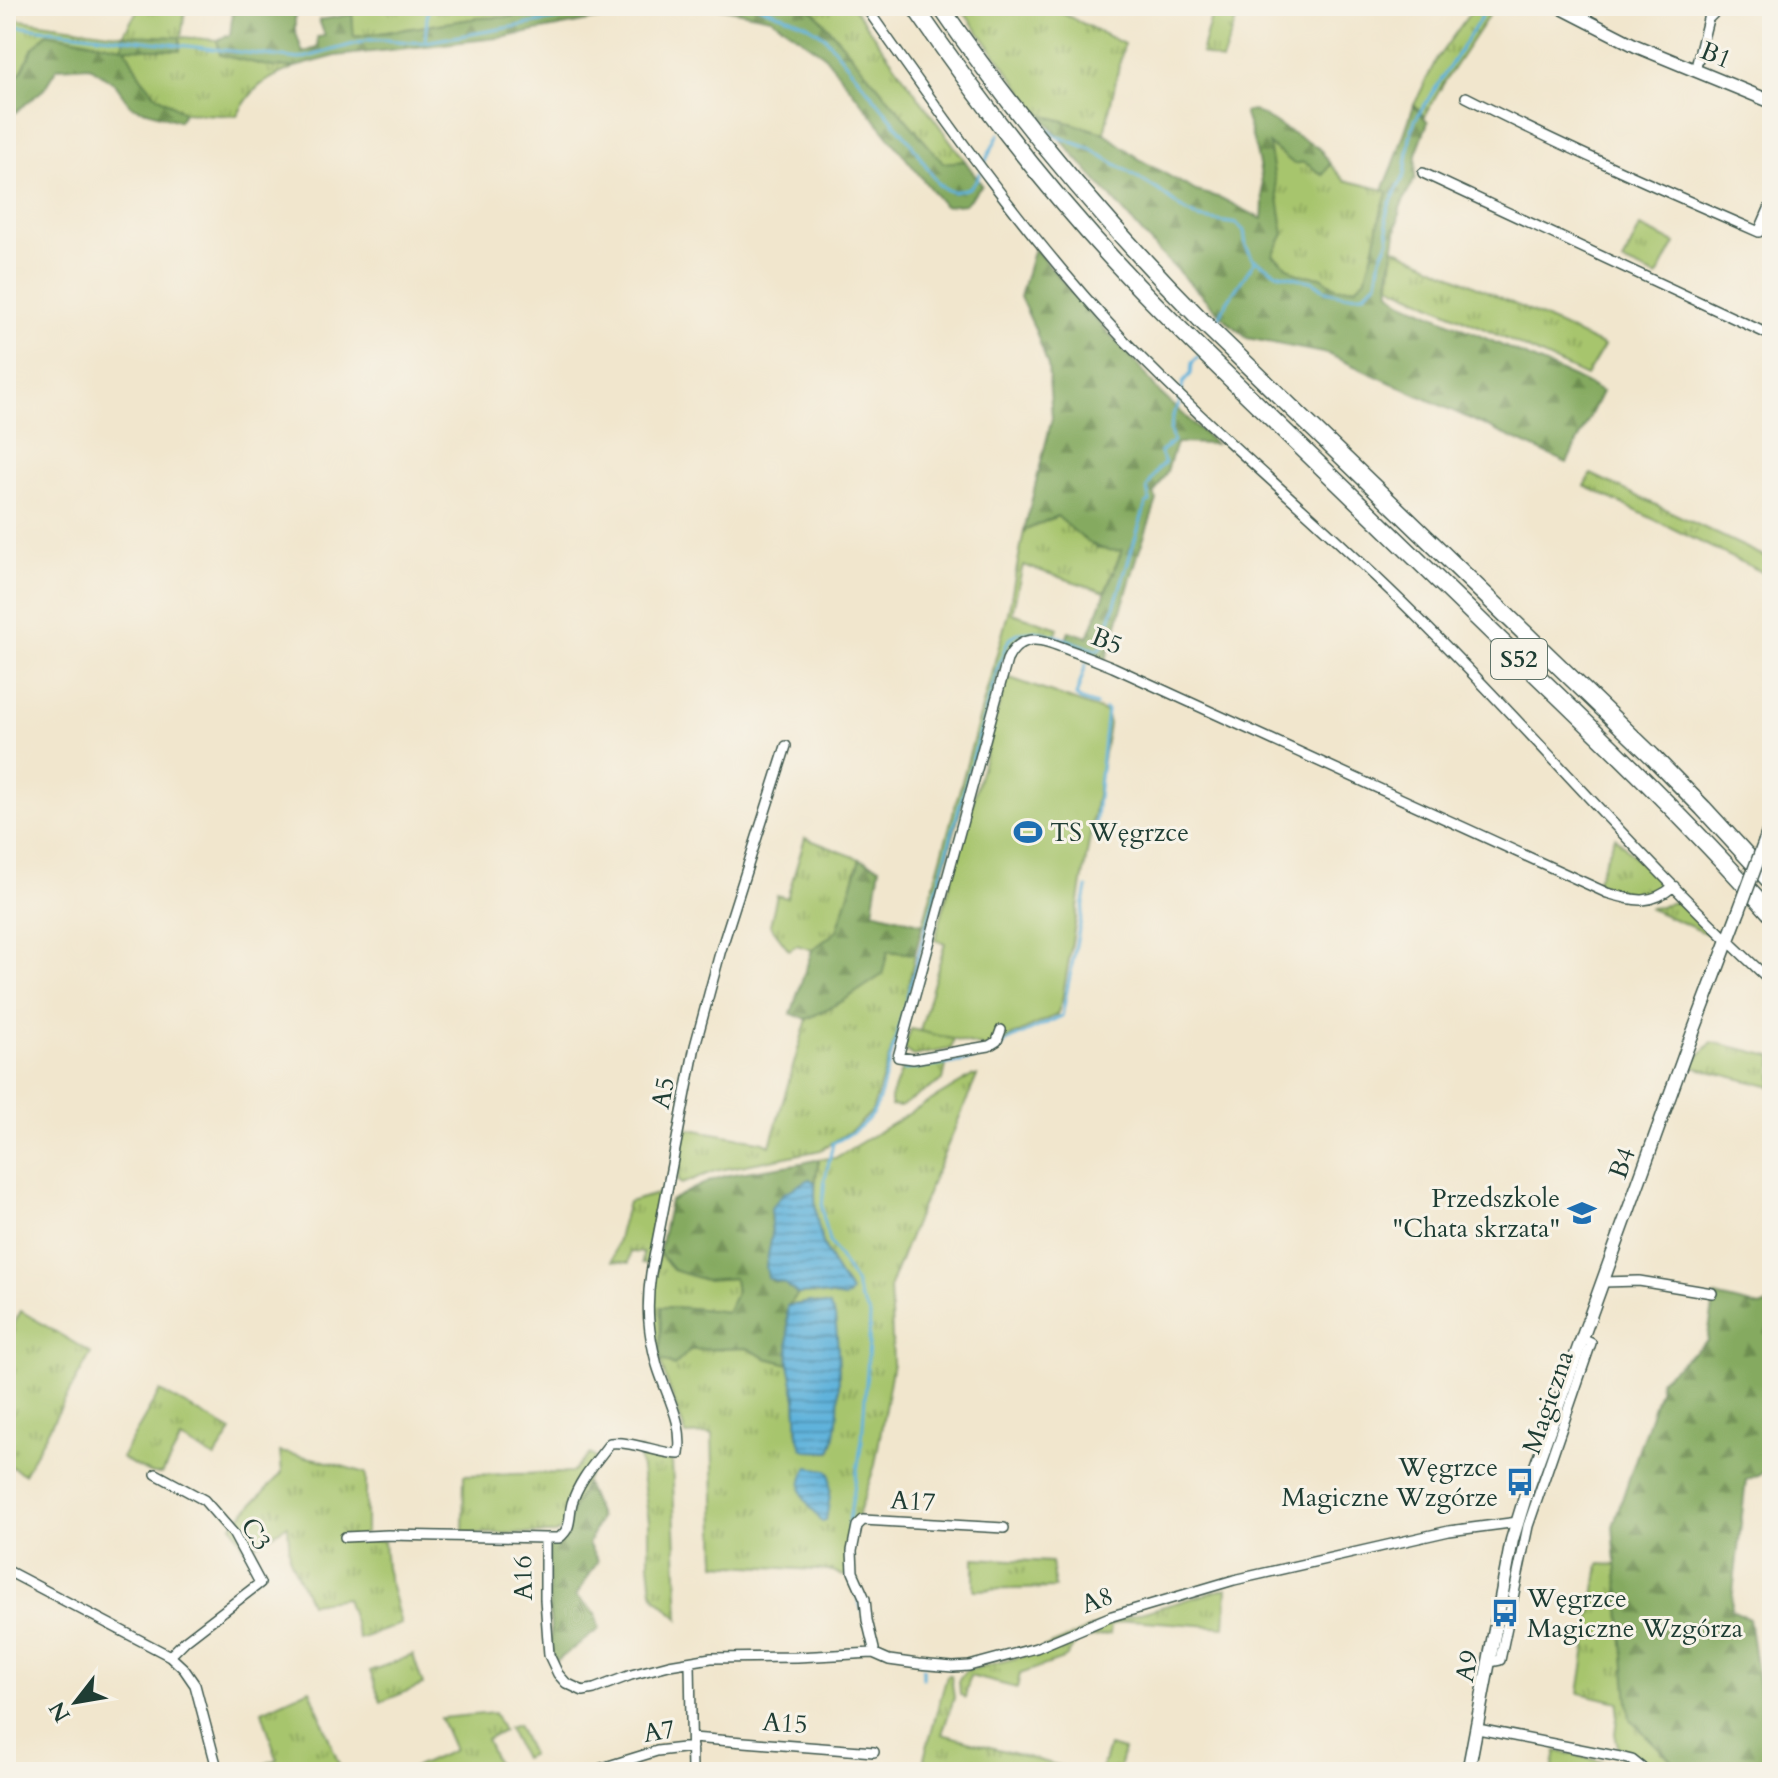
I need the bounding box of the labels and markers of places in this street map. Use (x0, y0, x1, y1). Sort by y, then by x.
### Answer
place label: TS Węgrzce (1050, 815, 1189, 850)
sports icon: TS Węgrzce (1013, 817, 1043, 847)
place label: Przedszkole "Chata skrzata" (1393, 1181, 1560, 1246)
school or university icon: Przedszkole "Chata skrzata" (1567, 1198, 1597, 1228)
place label: Węgrzce Magiczne Wzgórze (1281, 1450, 1498, 1515)
bus stop icon: Węgrzce Magiczne Wzgórze (1505, 1467, 1535, 1497)
place label: Węgrzce Magiczne Wzgórza (1526, 1581, 1743, 1646)
bus stop icon: Węgrzce Magiczne Wzgórza (1490, 1598, 1520, 1628)

